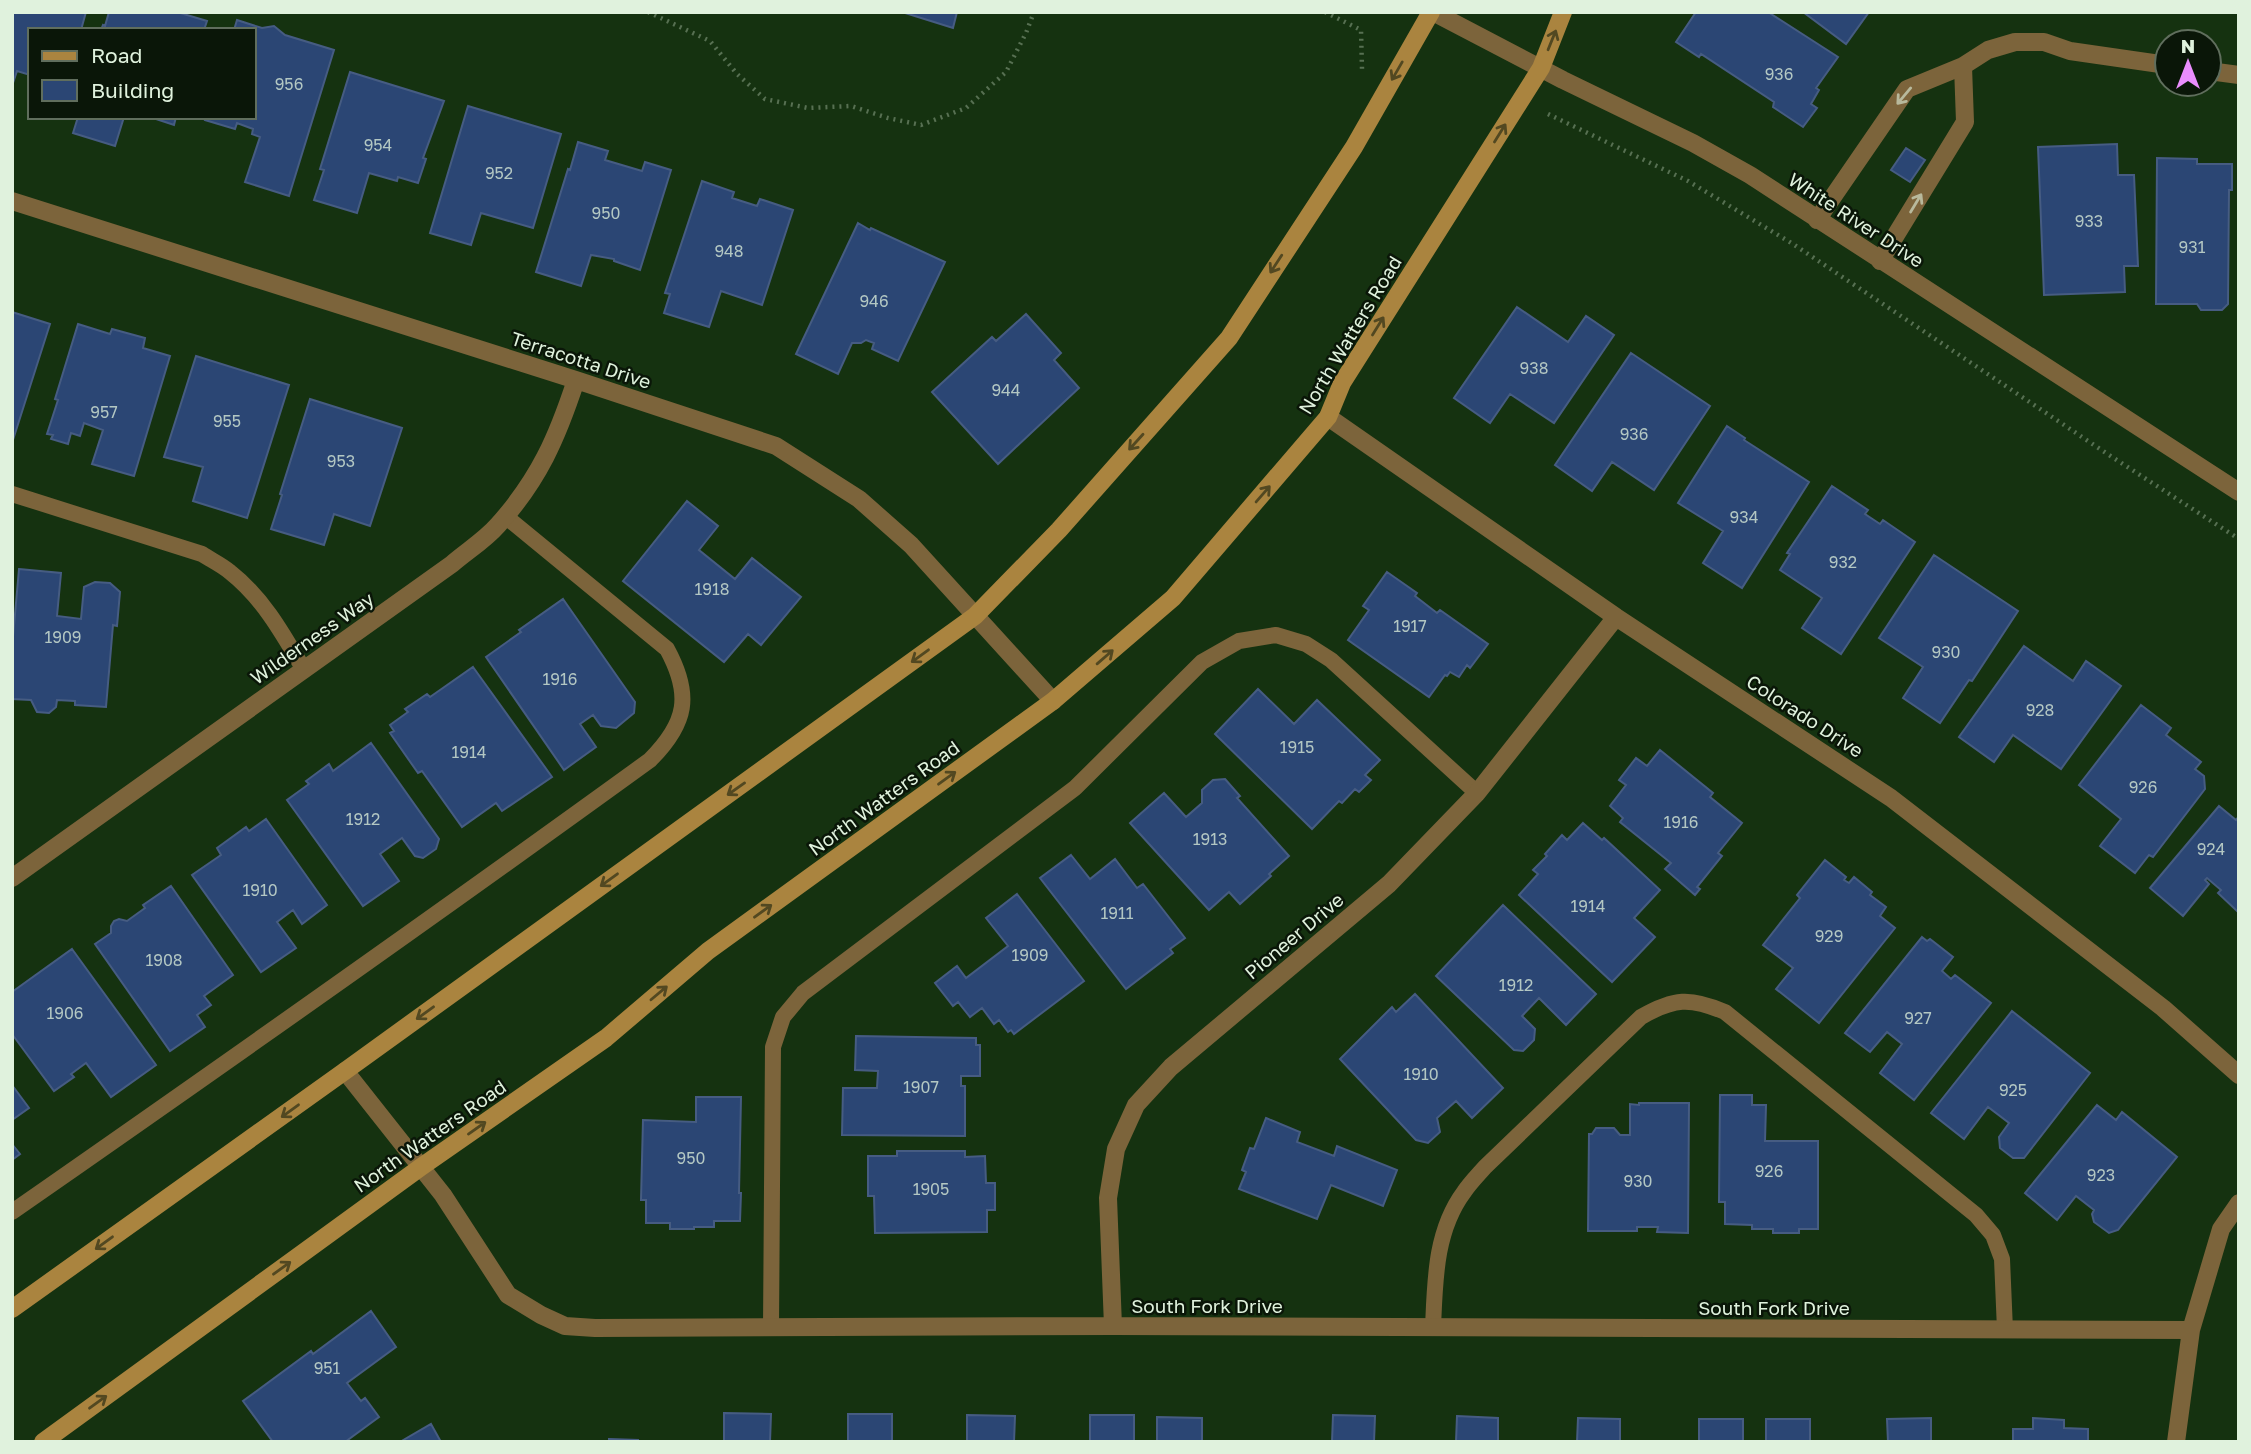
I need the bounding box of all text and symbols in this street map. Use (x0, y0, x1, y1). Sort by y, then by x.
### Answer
legend (28, 28, 256, 119)
north arrow (2153, 28, 2223, 98)
one-way arrow (1547, 30, 1560, 51)
text: N (2181, 34, 2195, 57)
text: Road (91, 42, 142, 68)
one-way arrow (1390, 61, 1404, 81)
house number: 936 (1765, 64, 1793, 84)
house number: 956 (275, 74, 303, 94)
text: Building (91, 77, 174, 103)
one-way arrow (1896, 87, 1912, 105)
one-way arrow (1493, 124, 1507, 144)
house number: 954 (364, 135, 392, 155)
house number: 952 (485, 163, 513, 183)
street label: White River Drive (1784, 167, 1928, 272)
one-way arrow (1909, 194, 1923, 214)
house number: 950 (592, 203, 620, 223)
house number: 933 (2075, 211, 2103, 231)
house number: 931 (2179, 237, 2206, 257)
house number: 948 (714, 241, 744, 261)
street label: North Watters Road (1293, 251, 1406, 418)
one-way arrow (1269, 254, 1284, 273)
house number: 946 (859, 291, 889, 311)
one-way arrow (1372, 316, 1386, 336)
street label: Terracotta Drive (508, 326, 654, 393)
house number: 938 (1520, 358, 1548, 378)
house number: 944 (991, 380, 1021, 400)
house number: 957 (90, 402, 118, 422)
house number: 955 (213, 411, 241, 431)
house number: 936 (1620, 424, 1648, 444)
one-way arrow (1128, 433, 1144, 451)
house number: 953 (327, 451, 355, 471)
one-way arrow (1255, 485, 1271, 503)
house number: 934 (1730, 507, 1758, 527)
house number: 932 (1829, 552, 1857, 572)
house number: 1918 (695, 579, 729, 599)
street label: Wilderness Way (246, 586, 378, 689)
house number: 1917 (1393, 616, 1427, 636)
house number: 1909 (44, 627, 82, 647)
house number: 930 (1932, 642, 1960, 662)
one-way arrow (911, 649, 930, 663)
one-way arrow (1095, 649, 1113, 665)
house number: 1916 (543, 669, 577, 689)
street label: Colorado Drive (1743, 669, 1868, 762)
house number: 928 (2026, 700, 2054, 720)
street label: North Watters Road (804, 735, 963, 860)
house number: 1915 (1280, 737, 1314, 757)
house number: 1914 (452, 742, 486, 762)
one-way arrow (937, 771, 956, 785)
house number: 926 (2129, 777, 2157, 797)
one-way arrow (726, 781, 745, 796)
house number: 1912 (346, 809, 380, 829)
house number: 1916 (1664, 812, 1698, 832)
house number: 1913 (1193, 829, 1227, 849)
house number: 924 (2197, 839, 2225, 859)
one-way arrow (600, 873, 619, 887)
house number: 1910 (242, 880, 278, 900)
street label: Pioneer Drive (1240, 888, 1348, 984)
house number: 1914 (1571, 896, 1605, 916)
house number: 1911 (1101, 903, 1134, 923)
one-way arrow (753, 904, 772, 919)
house number: 929 (1815, 926, 1843, 946)
house number: 1909 (1011, 945, 1049, 965)
house number: 1908 (145, 950, 183, 970)
house number: 1912 (1499, 975, 1533, 995)
one-way arrow (650, 985, 668, 1000)
house number: 1906 (46, 1003, 84, 1023)
one-way arrow (416, 1006, 435, 1021)
house number: 927 (1904, 1008, 1932, 1028)
house number: 1910 (1403, 1064, 1439, 1084)
street label: North Watters Road (349, 1074, 510, 1197)
house number: 1907 (903, 1077, 939, 1097)
house number: 925 (1999, 1080, 2027, 1100)
one-way arrow (281, 1104, 300, 1118)
one-way arrow (467, 1121, 486, 1135)
house number: 950 (677, 1148, 705, 1168)
house number: 926 (1755, 1161, 1783, 1181)
house number: 923 (2087, 1165, 2115, 1185)
house number: 930 (1624, 1171, 1652, 1191)
house number: 1905 (913, 1179, 949, 1199)
one-way arrow (95, 1236, 114, 1250)
one-way arrow (272, 1261, 291, 1275)
street label: South Fork Drive (1131, 1294, 1283, 1317)
street label: South Fork Drive (1698, 1296, 1850, 1319)
house number: 951 (314, 1358, 341, 1378)
one-way arrow (88, 1394, 107, 1409)

